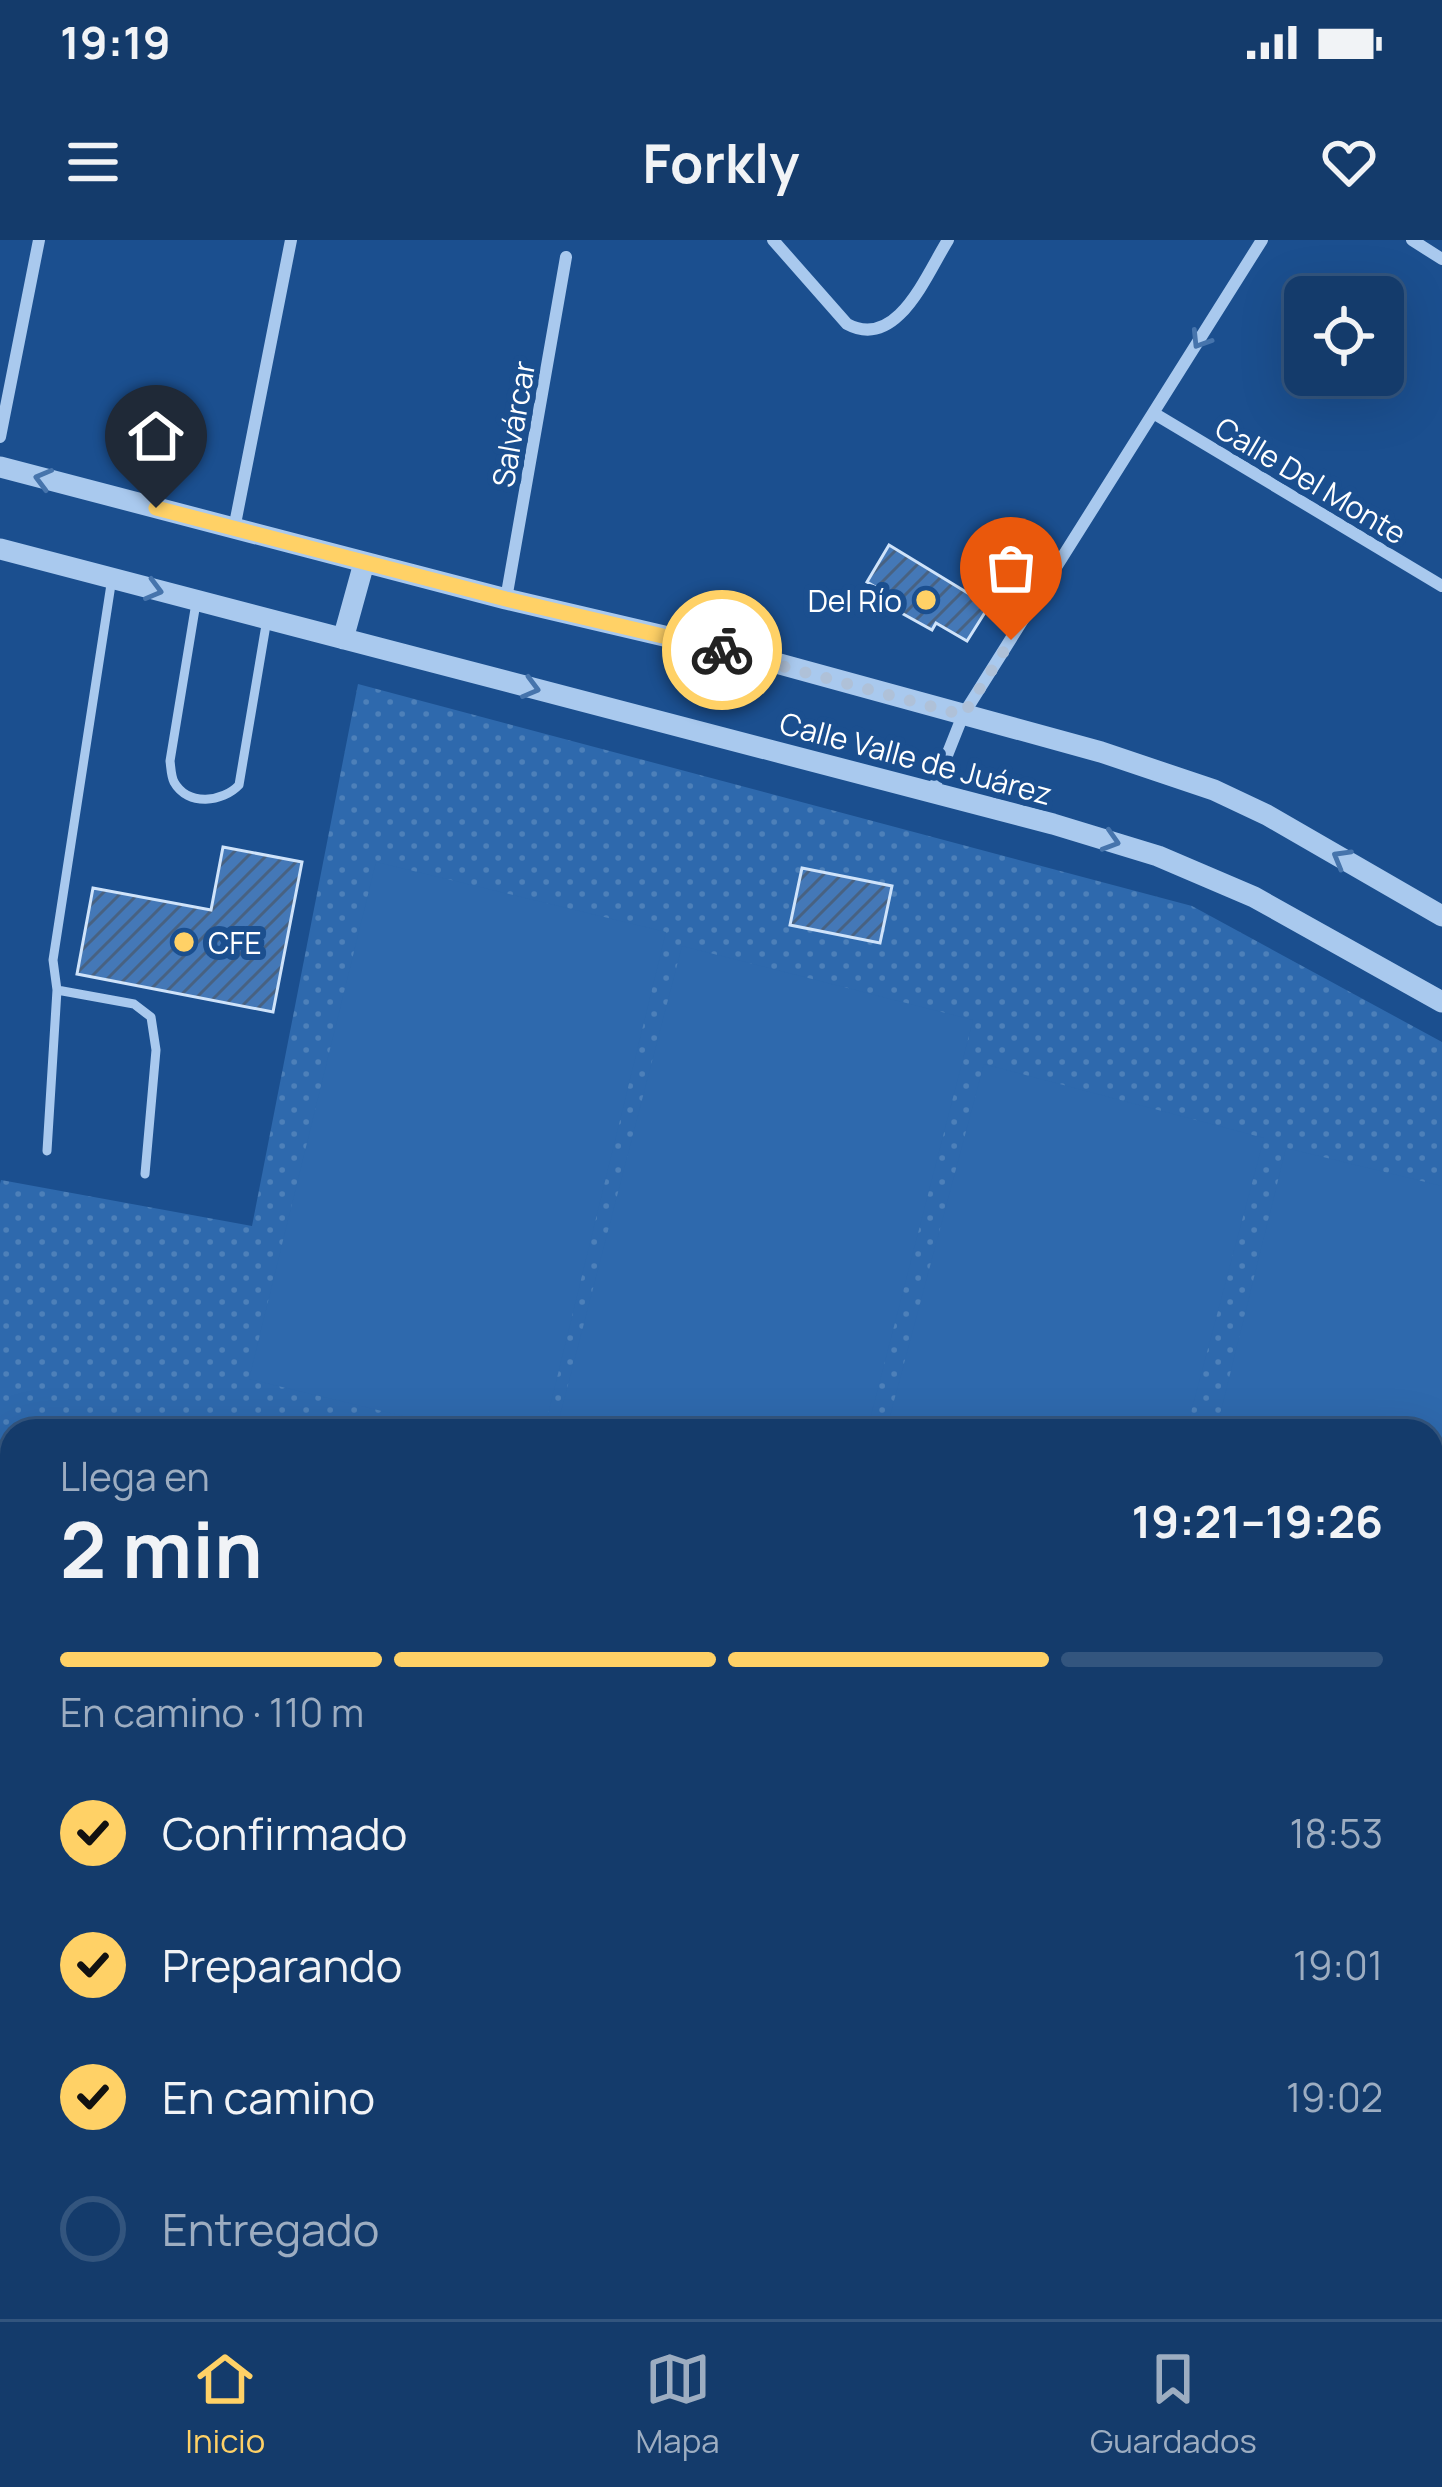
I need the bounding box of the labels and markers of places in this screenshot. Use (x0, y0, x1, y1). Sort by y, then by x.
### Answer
pin (105, 385, 207, 508)
pin (960, 517, 1062, 640)
place label: Del Río (808, 580, 902, 621)
marker: Del Río (913, 587, 939, 613)
place label: CFE (208, 922, 262, 963)
marker: CFE (171, 929, 197, 955)

